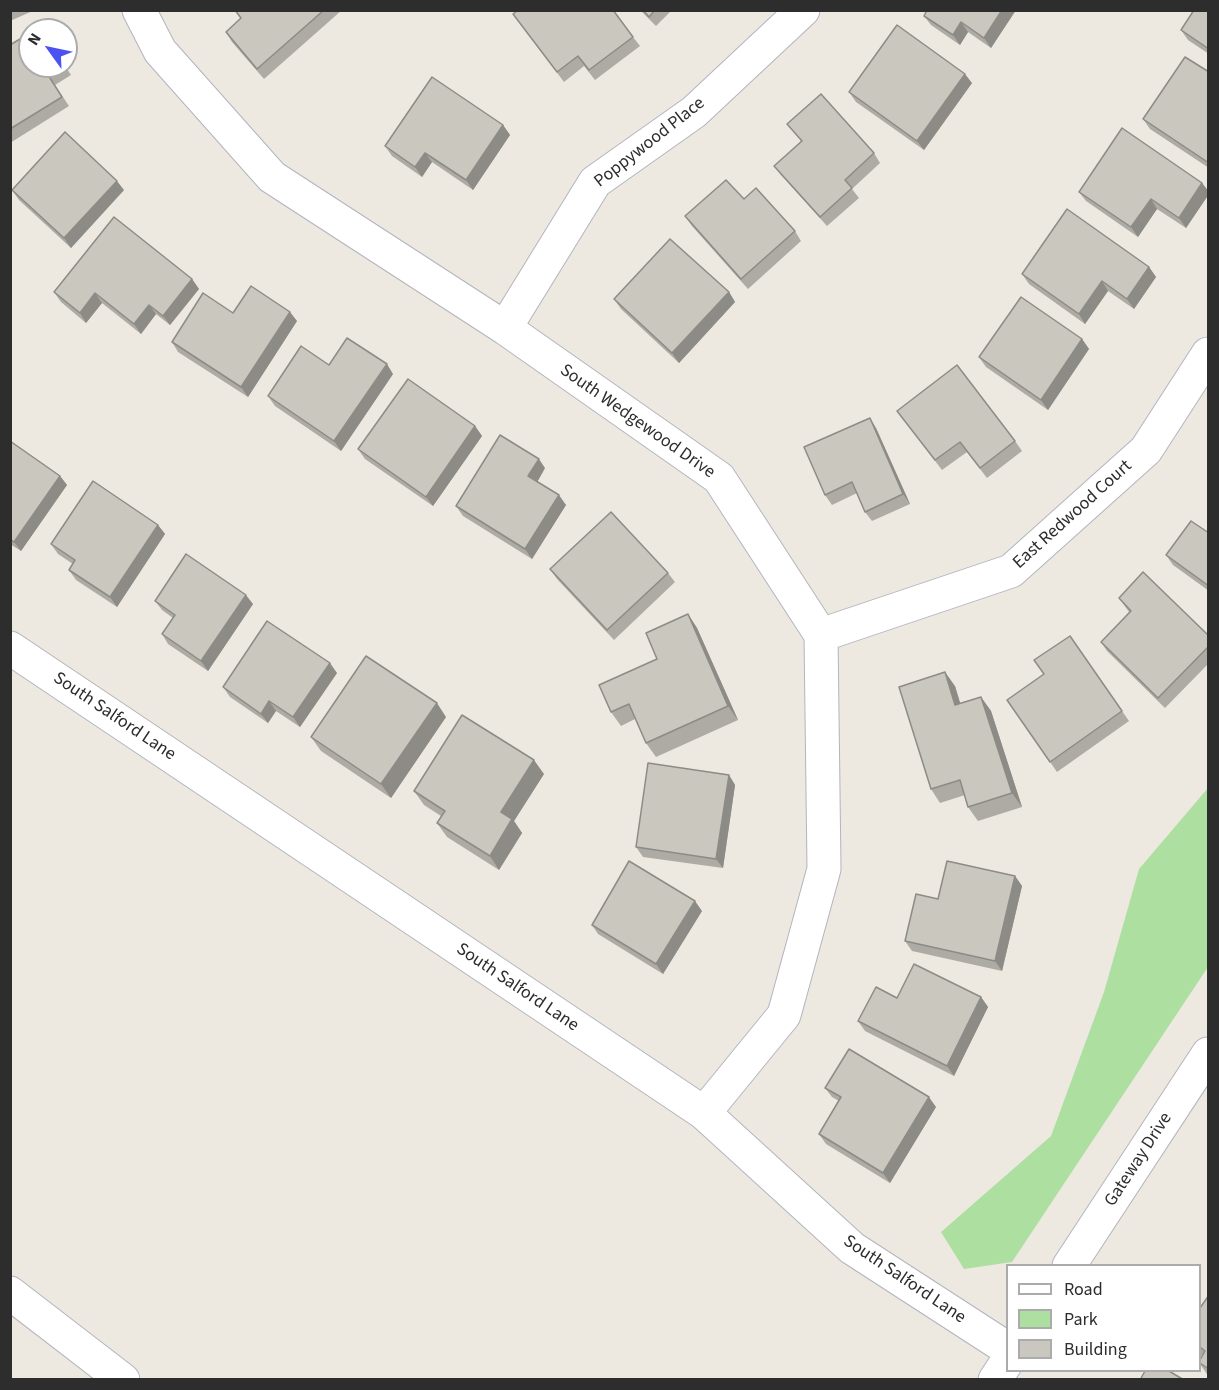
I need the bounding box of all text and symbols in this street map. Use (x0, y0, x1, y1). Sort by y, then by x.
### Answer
north arrow (18, 18, 78, 78)
text: N (22, 29, 47, 50)
street label: Poppywood Place (590, 93, 710, 193)
street label: South Wedgewood Drive (555, 360, 719, 484)
street label: East Redwood Court (1009, 456, 1137, 574)
street label: South Salford Lane (49, 668, 179, 766)
street label: South Salford Lane (452, 939, 582, 1037)
street label: Gateway Drive (1101, 1109, 1177, 1211)
street label: South Salford Lane (839, 1231, 969, 1329)
legend (1006, 1264, 1201, 1372)
text: Road (1064, 1277, 1103, 1302)
text: Park (1064, 1307, 1098, 1332)
text: Building (1064, 1337, 1127, 1362)

